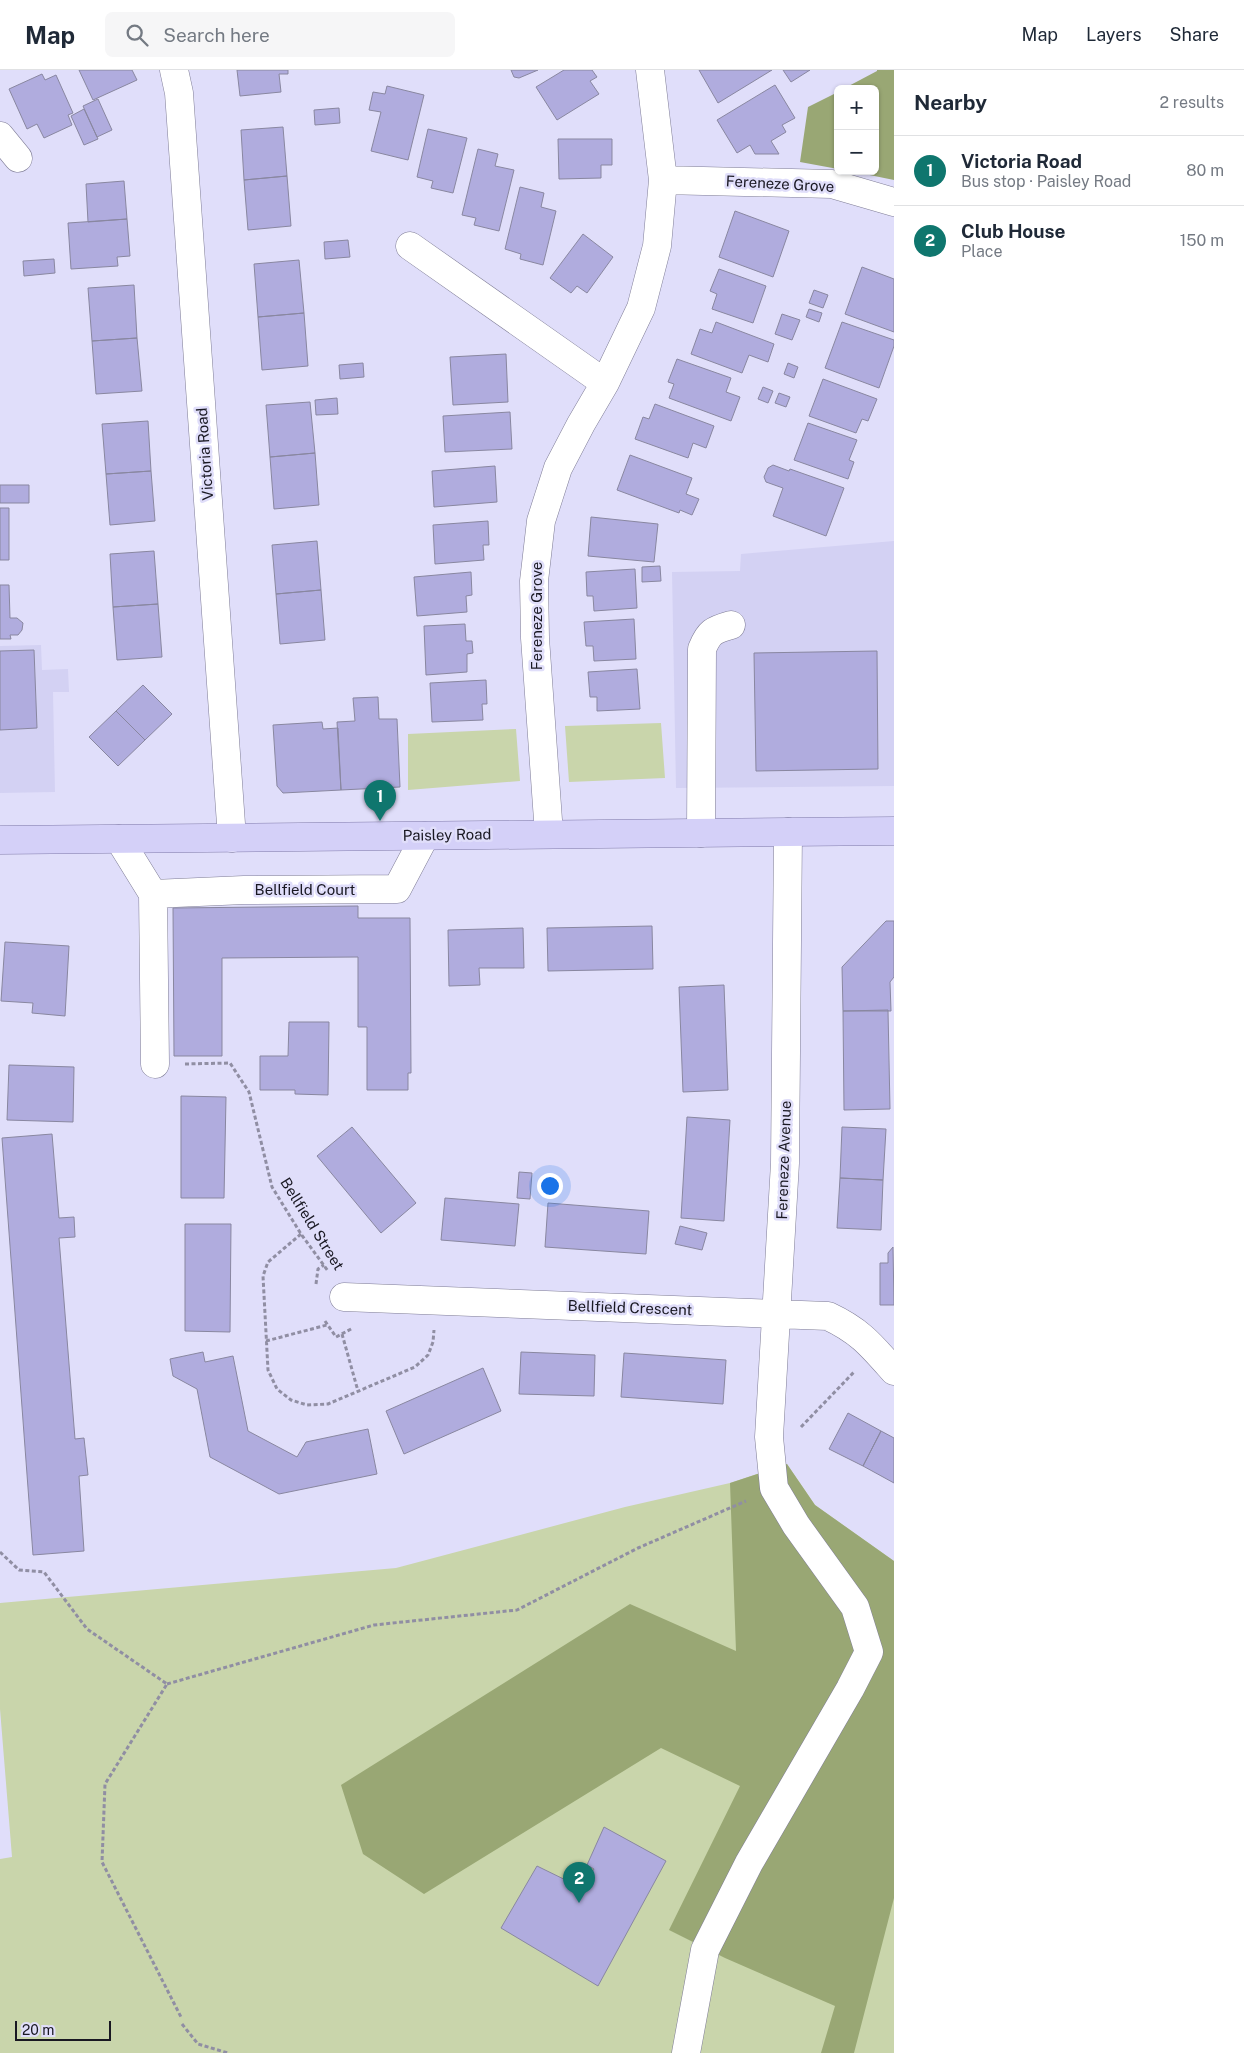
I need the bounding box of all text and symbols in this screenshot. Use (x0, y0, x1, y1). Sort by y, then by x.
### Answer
search box (105, 12, 455, 57)
text: Map (25, 21, 75, 49)
icon: search (123, 21, 151, 49)
text: Search here (163, 24, 270, 46)
text: Map (1022, 24, 1058, 45)
text: Layers (1086, 24, 1142, 45)
text: Share (1170, 24, 1219, 45)
map controls (834, 85, 879, 175)
button: + (834, 85, 879, 130)
text: Nearby (914, 90, 987, 115)
text: 2 results (1159, 93, 1224, 112)
button: − (834, 130, 879, 175)
text: Victoria Road (961, 150, 1082, 172)
text: 1 (927, 161, 933, 180)
text: 80 m (1186, 161, 1224, 180)
street label: Fereneze Grove (725, 172, 835, 195)
text: Bus stop · Paisley Road (961, 172, 1131, 191)
text: Club House (961, 220, 1065, 242)
text: 2 (925, 231, 935, 250)
text: 150 m (1180, 231, 1224, 250)
text: Place (961, 242, 1003, 261)
street label: Victoria Road (193, 407, 216, 501)
street label: Fereneze Grove (528, 562, 545, 670)
pin: 1 (364, 780, 396, 821)
street label: Paisley Road (402, 825, 491, 844)
street label: Bellfield Court (255, 881, 356, 898)
street label: Fereneze Avenue (773, 1100, 794, 1220)
your location (537, 1173, 563, 1199)
street label: Bellfield Street (277, 1174, 348, 1273)
street label: Bellfield Crescent (567, 1297, 693, 1318)
pin: 2 (563, 1862, 595, 1903)
scale bar (15, 2018, 111, 2041)
text: 20 m (22, 2022, 54, 2038)

